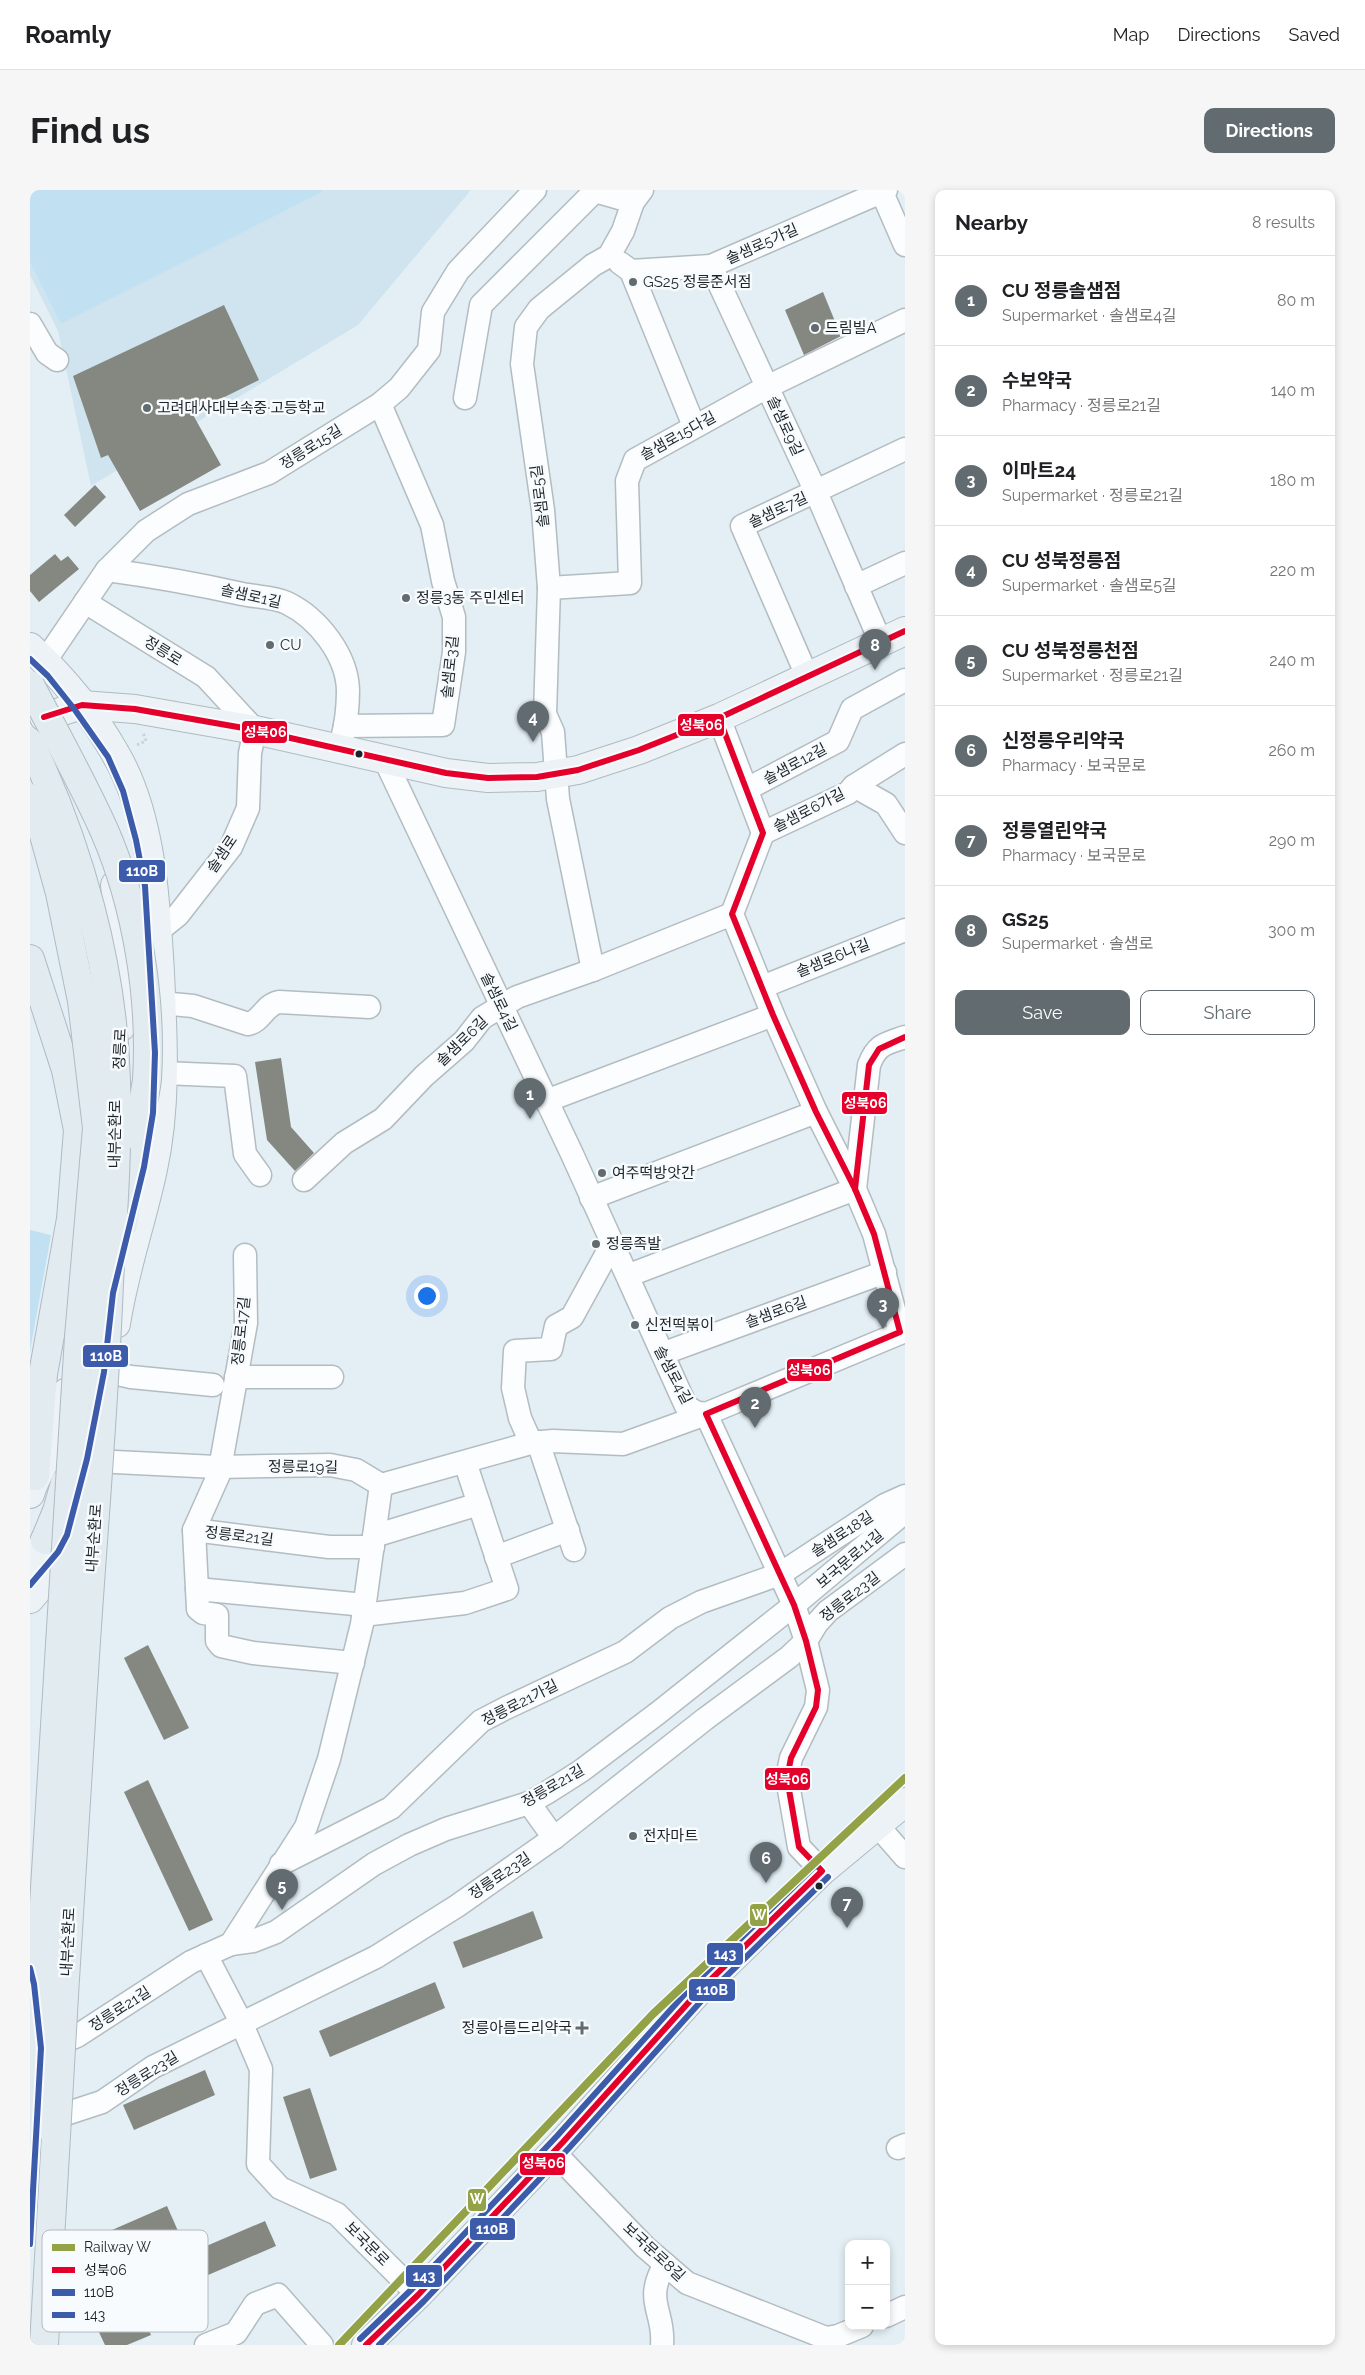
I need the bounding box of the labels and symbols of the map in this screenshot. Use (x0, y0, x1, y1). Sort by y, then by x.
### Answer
street label: 솔샘로5가길 (723, 220, 801, 268)
place label: GS25 정릉준서점 (643, 273, 752, 291)
marker: GS25 정릉준서점 (627, 276, 639, 288)
place label: 드림빌A (825, 319, 877, 337)
marker: 드림빌A (809, 322, 821, 334)
street label: 솔샘로9길 (763, 393, 807, 459)
place label: 고려대사대부속중·고등학교 (157, 399, 325, 417)
marker: 고려대사대부속중·고등학교 (141, 402, 153, 414)
street label: 솔샘로15다길 (637, 408, 719, 464)
street label: 정릉로15길 (277, 421, 345, 473)
street label: 솔샘로5길 (527, 463, 553, 529)
street label: 솔샘로7길 (746, 488, 810, 532)
street label: 솔샘로1길 (219, 580, 283, 612)
place label: 정릉3동 주민센터 (416, 589, 524, 607)
marker: 정릉3동 주민센터 (400, 592, 412, 604)
pin: 8 (859, 629, 891, 670)
street label: 정릉로 (141, 632, 185, 670)
street label: 솔샘로3길 (438, 635, 462, 699)
place label: CU (280, 636, 302, 654)
marker: CU (264, 639, 276, 651)
pin: 4 (517, 701, 549, 742)
line badge: 성북06 (677, 713, 725, 737)
text: 성북06 (680, 717, 722, 733)
line badge: 성북06 (241, 720, 288, 744)
text: 성북06 (244, 724, 286, 740)
street label: 솔샘로12길 (760, 740, 830, 788)
unlabelled marker (354, 749, 364, 759)
street label: 솔샘로6가길 (770, 784, 848, 836)
street label: 솔샘로 (203, 832, 241, 876)
line badge: 110B (118, 859, 166, 883)
text: 110B (126, 863, 158, 879)
street label: 솔샘로6나길 (793, 935, 873, 981)
street label: 솔샘로4길 (477, 970, 521, 1034)
street label: 솔샘로6길 (433, 1012, 491, 1070)
street label: 정릉로 (110, 1028, 130, 1070)
pin: 1 (514, 1078, 546, 1119)
line badge: 성북06 (841, 1091, 888, 1115)
text: 성북06 (844, 1095, 886, 1111)
street label: 내부순환로 (105, 1099, 125, 1169)
place label: 여주떡방앗간 (612, 1164, 695, 1182)
marker: 여주떡방앗간 (596, 1167, 608, 1179)
place label: 정릉족발 (606, 1235, 661, 1253)
marker: 정릉족발 (590, 1238, 602, 1250)
your location (414, 1283, 440, 1309)
pin: 3 (867, 1288, 899, 1329)
street label: 솔샘로6길 (743, 1293, 809, 1331)
street label: 정릉로17길 (228, 1295, 254, 1367)
place label: 신전떡볶이 (645, 1316, 714, 1334)
marker: 신전떡볶이 (629, 1319, 641, 1331)
street label: 솔샘로4길 (650, 1343, 696, 1407)
line badge: 110B (82, 1344, 129, 1368)
text: 110B (90, 1348, 122, 1364)
line badge: 성북06 (786, 1358, 833, 1382)
text: 성북06 (788, 1362, 830, 1378)
pin: 2 (739, 1387, 771, 1428)
street label: 정릉로19길 (268, 1457, 338, 1477)
street label: 내부순환로 (83, 1503, 105, 1573)
street label: 솔샘로18길 (808, 1507, 876, 1561)
street label: 정릉로21길 (203, 1523, 275, 1549)
street label: 보국문로11길 (813, 1526, 887, 1592)
street label: 정릉로23길 (816, 1568, 884, 1626)
street label: 정릉로21가길 (479, 1676, 561, 1730)
street label: 정릉로21길 (518, 1761, 588, 1811)
line badge: 성북06 (764, 1767, 811, 1791)
text: 성북06 (766, 1771, 808, 1787)
place label: 전자마트 (643, 1827, 698, 1845)
marker: 전자마트 (627, 1830, 639, 1842)
pin: 6 (750, 1842, 782, 1883)
street label: 정릉로23길 (466, 1849, 534, 1903)
pin: 5 (266, 1869, 298, 1910)
unlabelled marker (814, 1881, 824, 1891)
pin: 7 (831, 1887, 863, 1928)
line badge: W (749, 1903, 768, 1927)
street label: 내부순환로 (57, 1907, 79, 1977)
text: W (752, 1907, 767, 1923)
line badge: 143 (706, 1942, 744, 1966)
text: 143 (714, 1946, 737, 1962)
line badge: 110B (688, 1978, 736, 2002)
text: 110B (696, 1982, 728, 1998)
street label: 정릉로21길 (86, 1983, 154, 2035)
place label: 정릉아름드리약국 (462, 2019, 572, 2037)
marker: 정릉아름드리약국 (576, 2022, 588, 2034)
street label: 정릉로23길 (112, 2048, 182, 2100)
line badge: 성북06 (519, 2152, 566, 2176)
text: 성북06 (522, 2155, 564, 2171)
line badge: W (467, 2188, 487, 2212)
text: W (470, 2191, 485, 2207)
line badge: 110B (469, 2217, 516, 2241)
street label: 보국문로 (341, 2218, 393, 2270)
street label: 보국문로8길 (619, 2219, 689, 2285)
text: 110B (476, 2221, 508, 2237)
legend (42, 2230, 208, 2332)
text: Railway W (84, 2239, 151, 2255)
text: 성북06 (84, 2262, 127, 2278)
line badge: 143 (405, 2264, 443, 2288)
text: 143 (413, 2268, 436, 2284)
text: 110B (84, 2284, 114, 2300)
text: 143 (84, 2307, 105, 2323)

